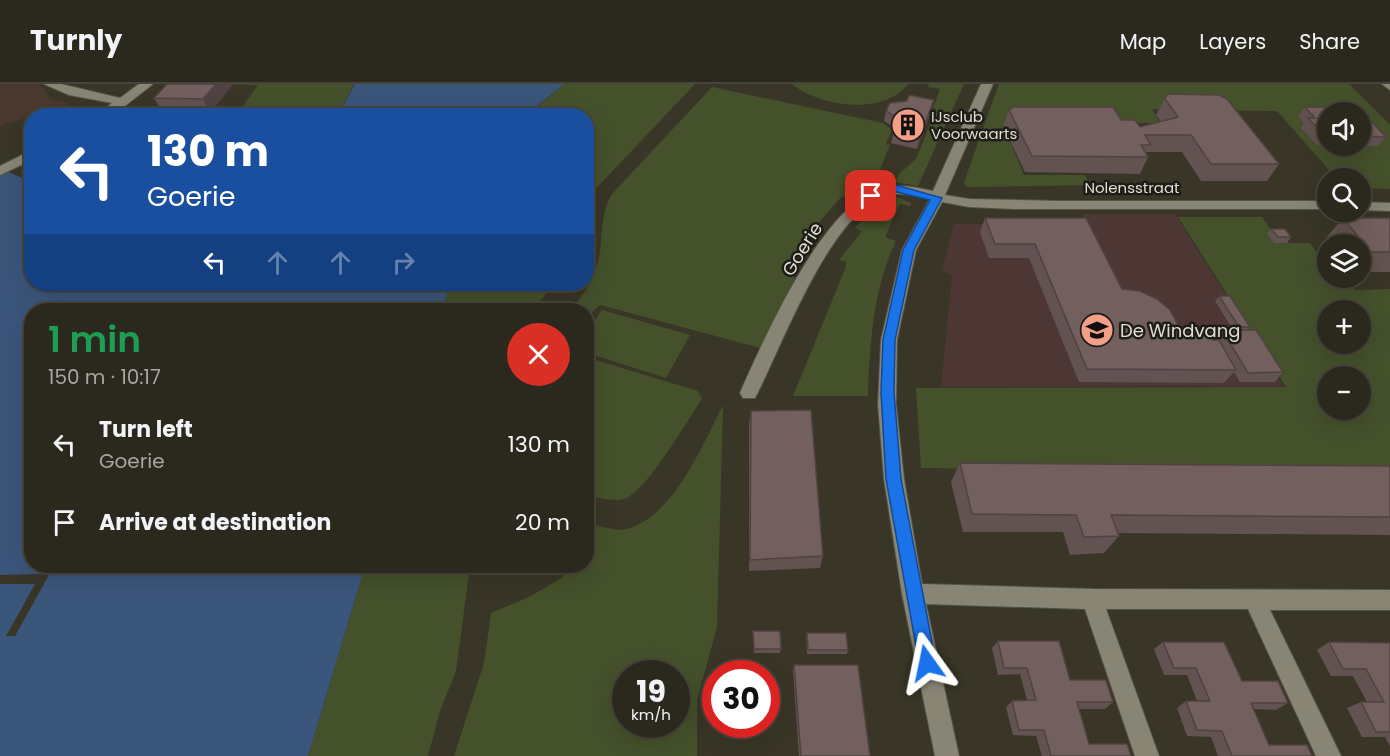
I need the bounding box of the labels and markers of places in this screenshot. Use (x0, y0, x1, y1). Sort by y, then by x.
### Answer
place label: IJsclub Voorwaarts (931, 106, 1018, 144)
building icon: IJsclub Voorwaarts (890, 107, 926, 143)
pin (845, 170, 896, 221)
school or university icon: De Windvang (1079, 312, 1115, 348)
place label: De Windvang (1120, 318, 1240, 343)

